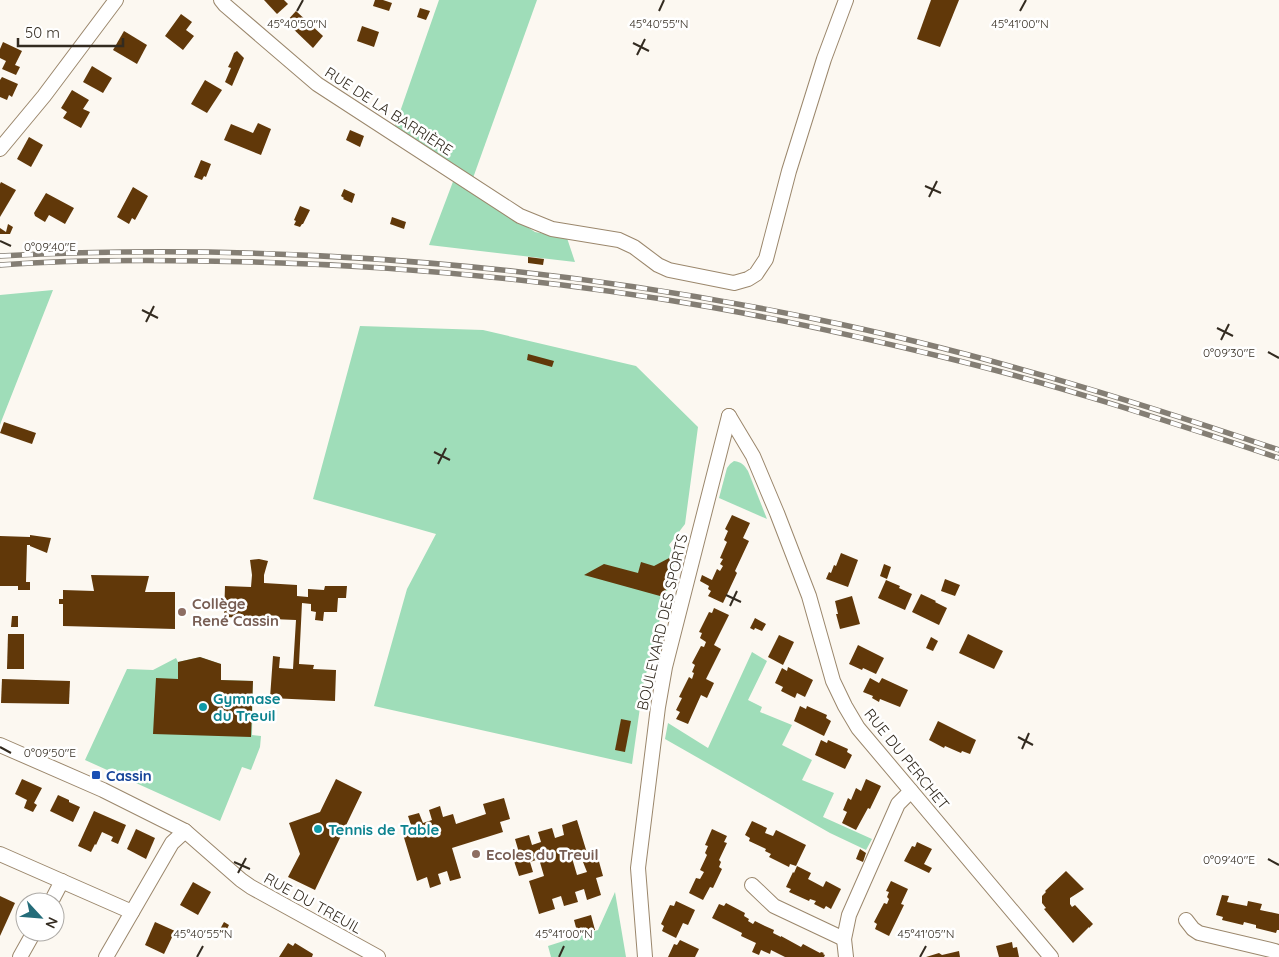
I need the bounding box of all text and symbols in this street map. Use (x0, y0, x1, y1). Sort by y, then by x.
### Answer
scale bar (18, 15, 122, 47)
text: 45°40'50"N (267, 16, 327, 31)
text: 45°40'55"N (629, 16, 689, 31)
text: 45°41'00"N (991, 16, 1049, 31)
text: 50 m (25, 23, 60, 42)
street label: RUE DE LA BARRIÈRE (321, 62, 457, 160)
text: 0°09'40"E (24, 239, 76, 254)
text: 0°09'30"E (1203, 345, 1255, 360)
street label: BOULEVARD DES SPORTS (632, 532, 692, 712)
place label: Collège René Cassin (192, 594, 279, 630)
marker: Collège René Cassin (176, 606, 188, 618)
place label: Gymnase du Treuil (213, 689, 281, 725)
marker: Gymnase du Treuil (197, 701, 209, 713)
street label: RUE DU PERCHET (860, 705, 954, 813)
text: 0°09'50"E (24, 745, 76, 760)
place label: Cassin (106, 766, 152, 785)
marker: Cassin (90, 769, 102, 781)
place label: Tennis de Table (328, 820, 439, 839)
marker: Tennis de Table (312, 823, 324, 835)
place label: Ecoles du Treuil (486, 845, 598, 864)
marker: Ecoles du Treuil (470, 848, 482, 860)
text: 0°09'40"E (1203, 852, 1255, 867)
street label: RUE DU TREUIL (261, 868, 365, 938)
north arrow (15, 892, 65, 942)
text: N (41, 914, 62, 931)
text: 45°40'55"N (173, 926, 233, 941)
text: 45°41'00"N (535, 926, 593, 941)
text: 45°41'05"N (898, 926, 954, 941)

